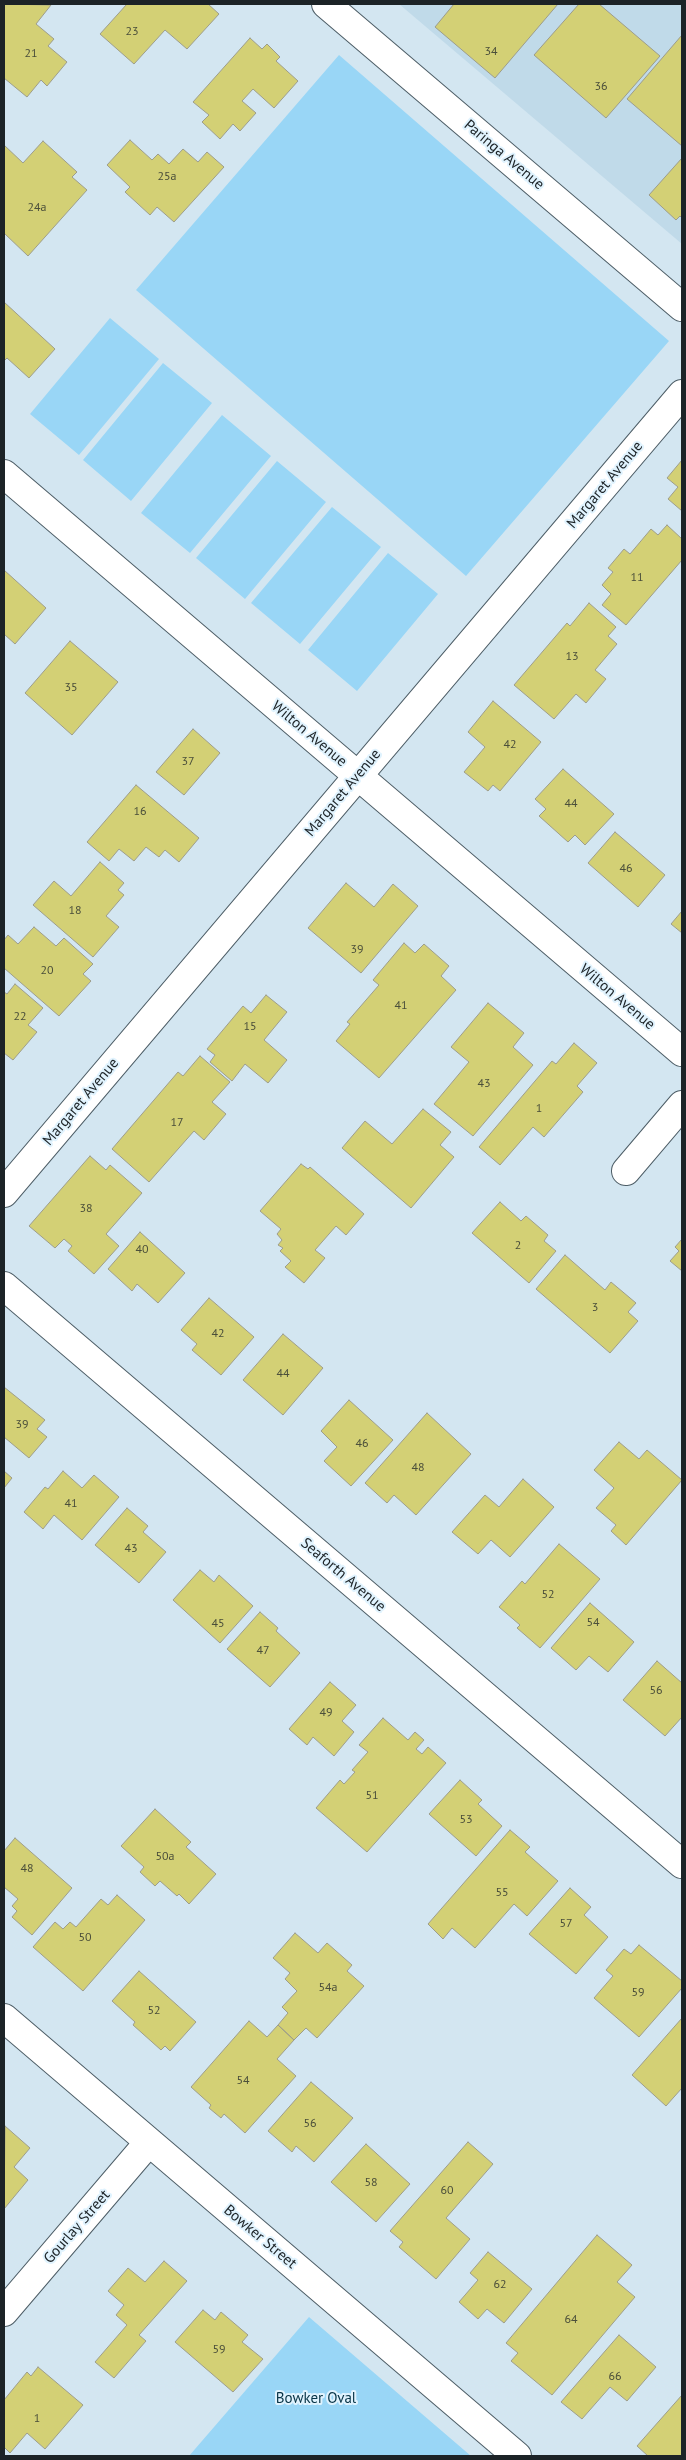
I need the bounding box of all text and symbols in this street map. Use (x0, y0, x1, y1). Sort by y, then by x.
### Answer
house number: 23 (125, 25, 139, 39)
house number: 34 (484, 45, 498, 59)
house number: 21 (24, 47, 38, 61)
house number: 36 (594, 80, 608, 94)
street label: Paringa Avenue (460, 116, 548, 194)
house number: 25a (157, 170, 177, 184)
house number: 24a (27, 201, 47, 215)
street label: Margaret Avenue (563, 438, 647, 532)
house number: 11 (630, 571, 644, 585)
house number: 13 (565, 650, 579, 664)
house number: 35 (64, 681, 78, 695)
street label: Wilton Avenue (268, 697, 350, 771)
house number: 42 (503, 738, 517, 752)
street label: Margaret Avenue (301, 746, 385, 840)
house number: 37 (181, 755, 195, 769)
house number: 44 (564, 797, 578, 811)
house number: 16 (133, 805, 147, 819)
house number: 46 (619, 862, 633, 876)
house number: 18 (68, 904, 82, 918)
house number: 39 (350, 943, 364, 957)
street label: Wilton Avenue (576, 960, 658, 1034)
house number: 20 (40, 964, 54, 978)
house number: 41 (394, 999, 408, 1013)
house number: 22 (13, 1010, 27, 1024)
house number: 15 (243, 1020, 257, 1034)
street label: Margaret Avenue (39, 1055, 123, 1149)
house number: 43 (477, 1077, 491, 1091)
house number: 1 (536, 1102, 542, 1116)
house number: 17 (170, 1116, 184, 1130)
house number: 38 (79, 1202, 93, 1216)
house number: 2 (515, 1239, 521, 1253)
house number: 40 (135, 1243, 149, 1257)
house number: 3 (592, 1301, 598, 1315)
house number: 42 (211, 1327, 225, 1341)
house number: 44 (276, 1367, 290, 1381)
house number: 39 (15, 1418, 29, 1432)
house number: 46 (355, 1437, 369, 1451)
house number: 48 (411, 1461, 425, 1475)
house number: 41 (64, 1497, 78, 1511)
street label: Seaforth Avenue (297, 1534, 389, 1616)
house number: 43 (124, 1542, 138, 1556)
house number: 52 (541, 1588, 555, 1602)
house number: 54 (586, 1616, 600, 1630)
house number: 45 (211, 1617, 225, 1631)
house number: 47 (256, 1644, 270, 1658)
house number: 56 (649, 1684, 663, 1698)
house number: 49 (319, 1706, 333, 1720)
house number: 51 (365, 1789, 379, 1803)
house number: 53 (459, 1813, 473, 1827)
house number: 50a (155, 1850, 175, 1864)
house number: 48 (20, 1862, 34, 1876)
house number: 55 (495, 1886, 509, 1900)
house number: 57 (559, 1917, 573, 1931)
house number: 50 (78, 1931, 92, 1945)
house number: 54a (318, 1981, 338, 1995)
house number: 59 (631, 1986, 645, 2000)
house number: 52 (147, 2004, 161, 2018)
house number: 54 (236, 2074, 250, 2088)
house number: 56 (303, 2117, 317, 2131)
house number: 58 (364, 2176, 378, 2190)
house number: 60 (440, 2184, 454, 2198)
street label: Gourlay Street (40, 2187, 114, 2267)
street label: Bowker Street (220, 2201, 300, 2273)
house number: 62 (493, 2278, 507, 2292)
house number: 64 (564, 2313, 578, 2327)
house number: 59 (212, 2343, 226, 2357)
house number: 66 (608, 2370, 622, 2384)
park label: Bowker Oval (276, 2390, 356, 2408)
house number: 1 (34, 2412, 40, 2426)

